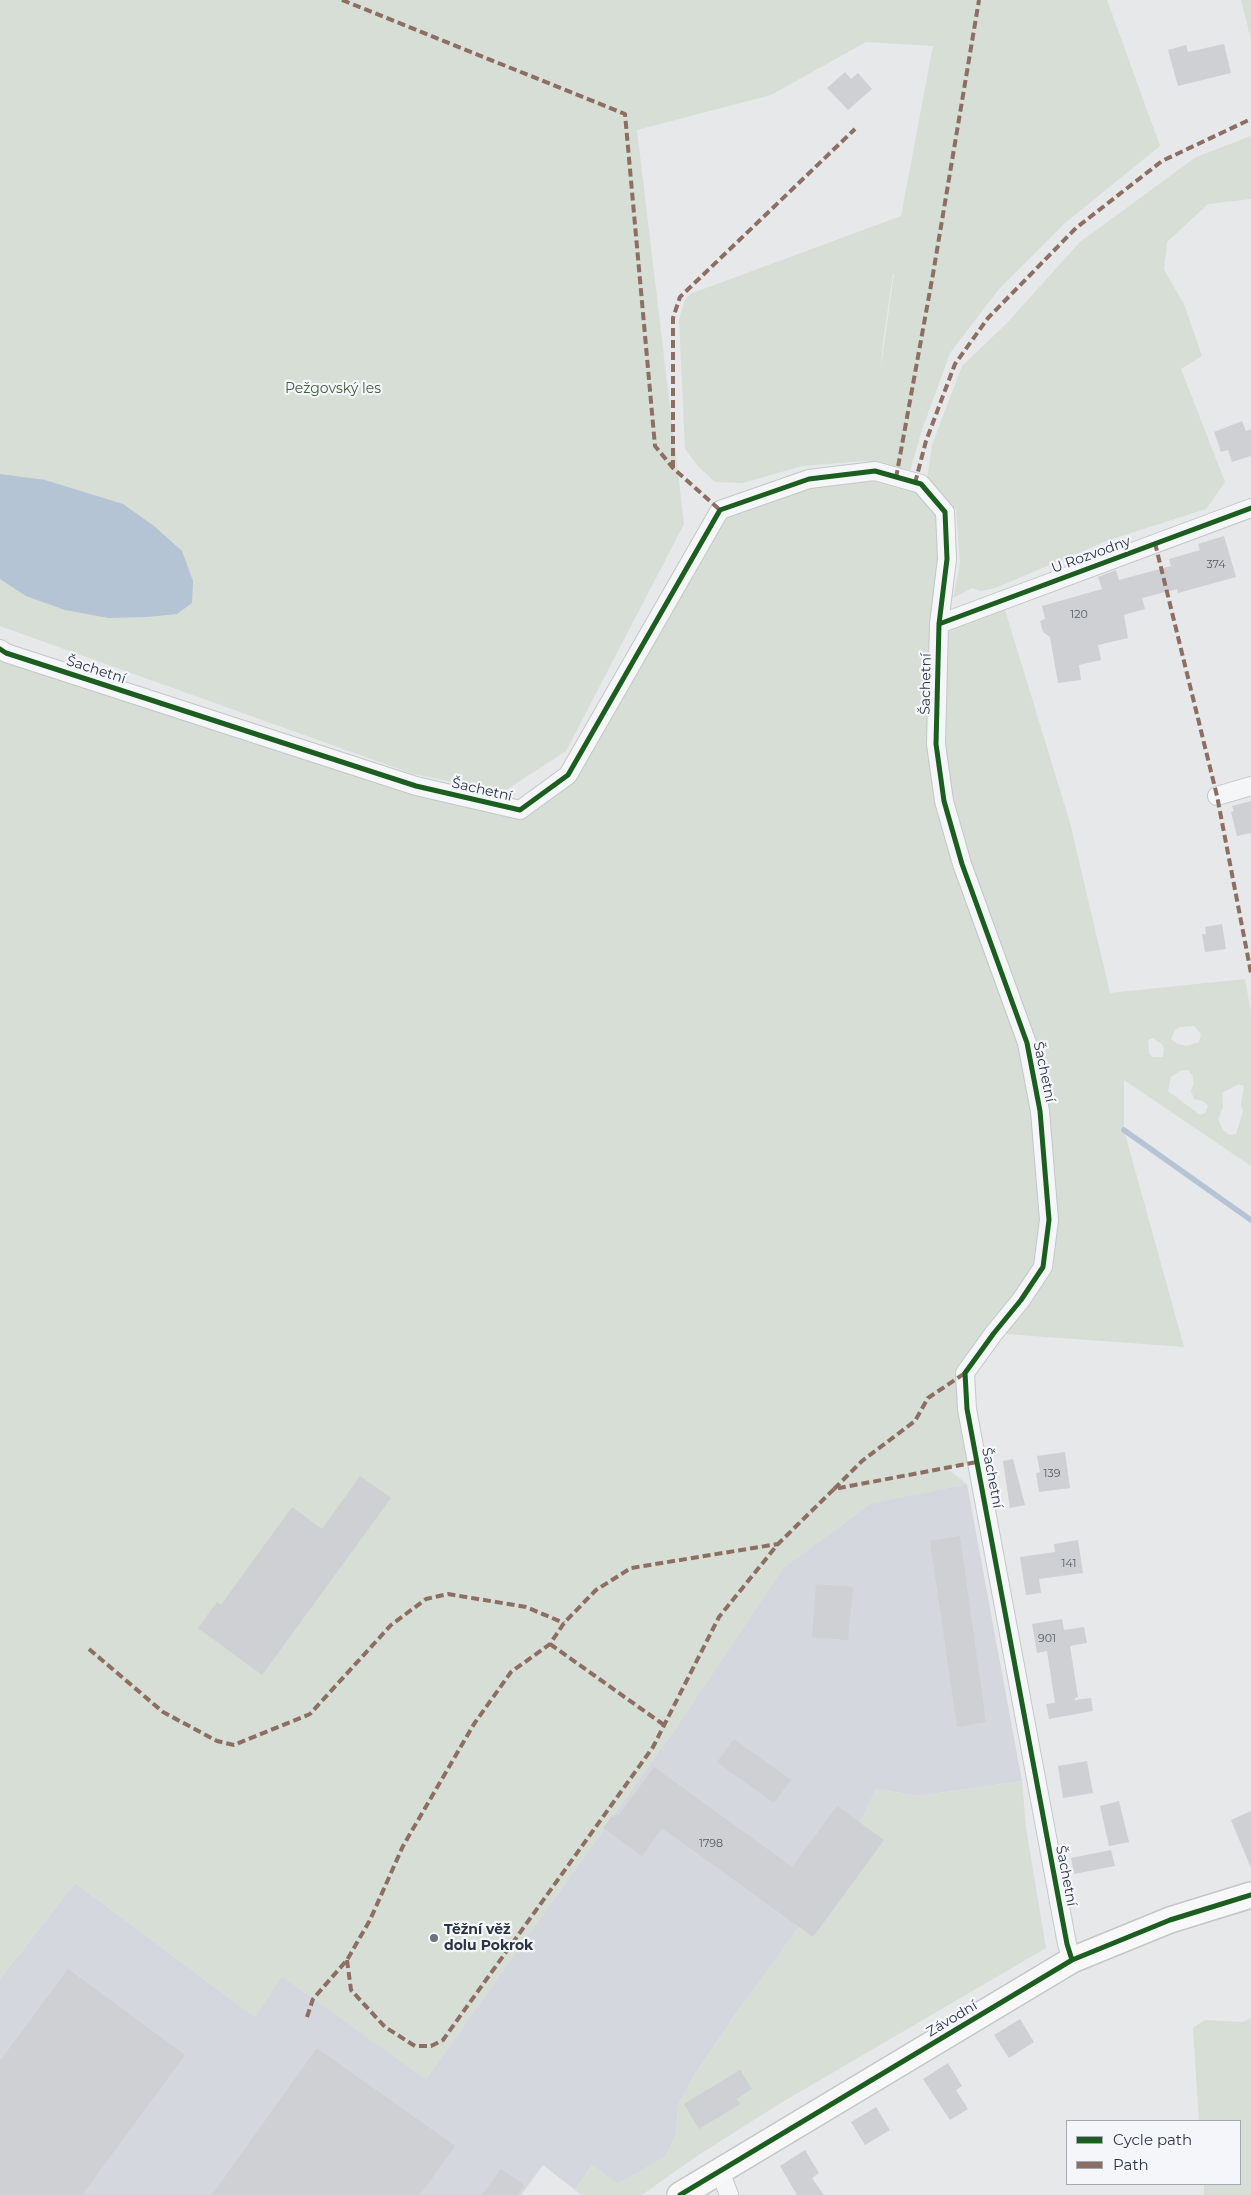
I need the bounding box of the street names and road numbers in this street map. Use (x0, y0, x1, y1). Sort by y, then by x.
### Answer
street label: U Rozvodny (1049, 533, 1133, 577)
street label: Šachetní (64, 653, 128, 687)
street label: Šachetní (917, 653, 935, 715)
street label: Šachetní (450, 775, 514, 805)
street label: Šachetní (1029, 1040, 1059, 1104)
street label: Šachetní (978, 1446, 1006, 1510)
street label: Šachetní (1052, 1844, 1080, 1908)
street label: Závodní (924, 1997, 980, 2041)

